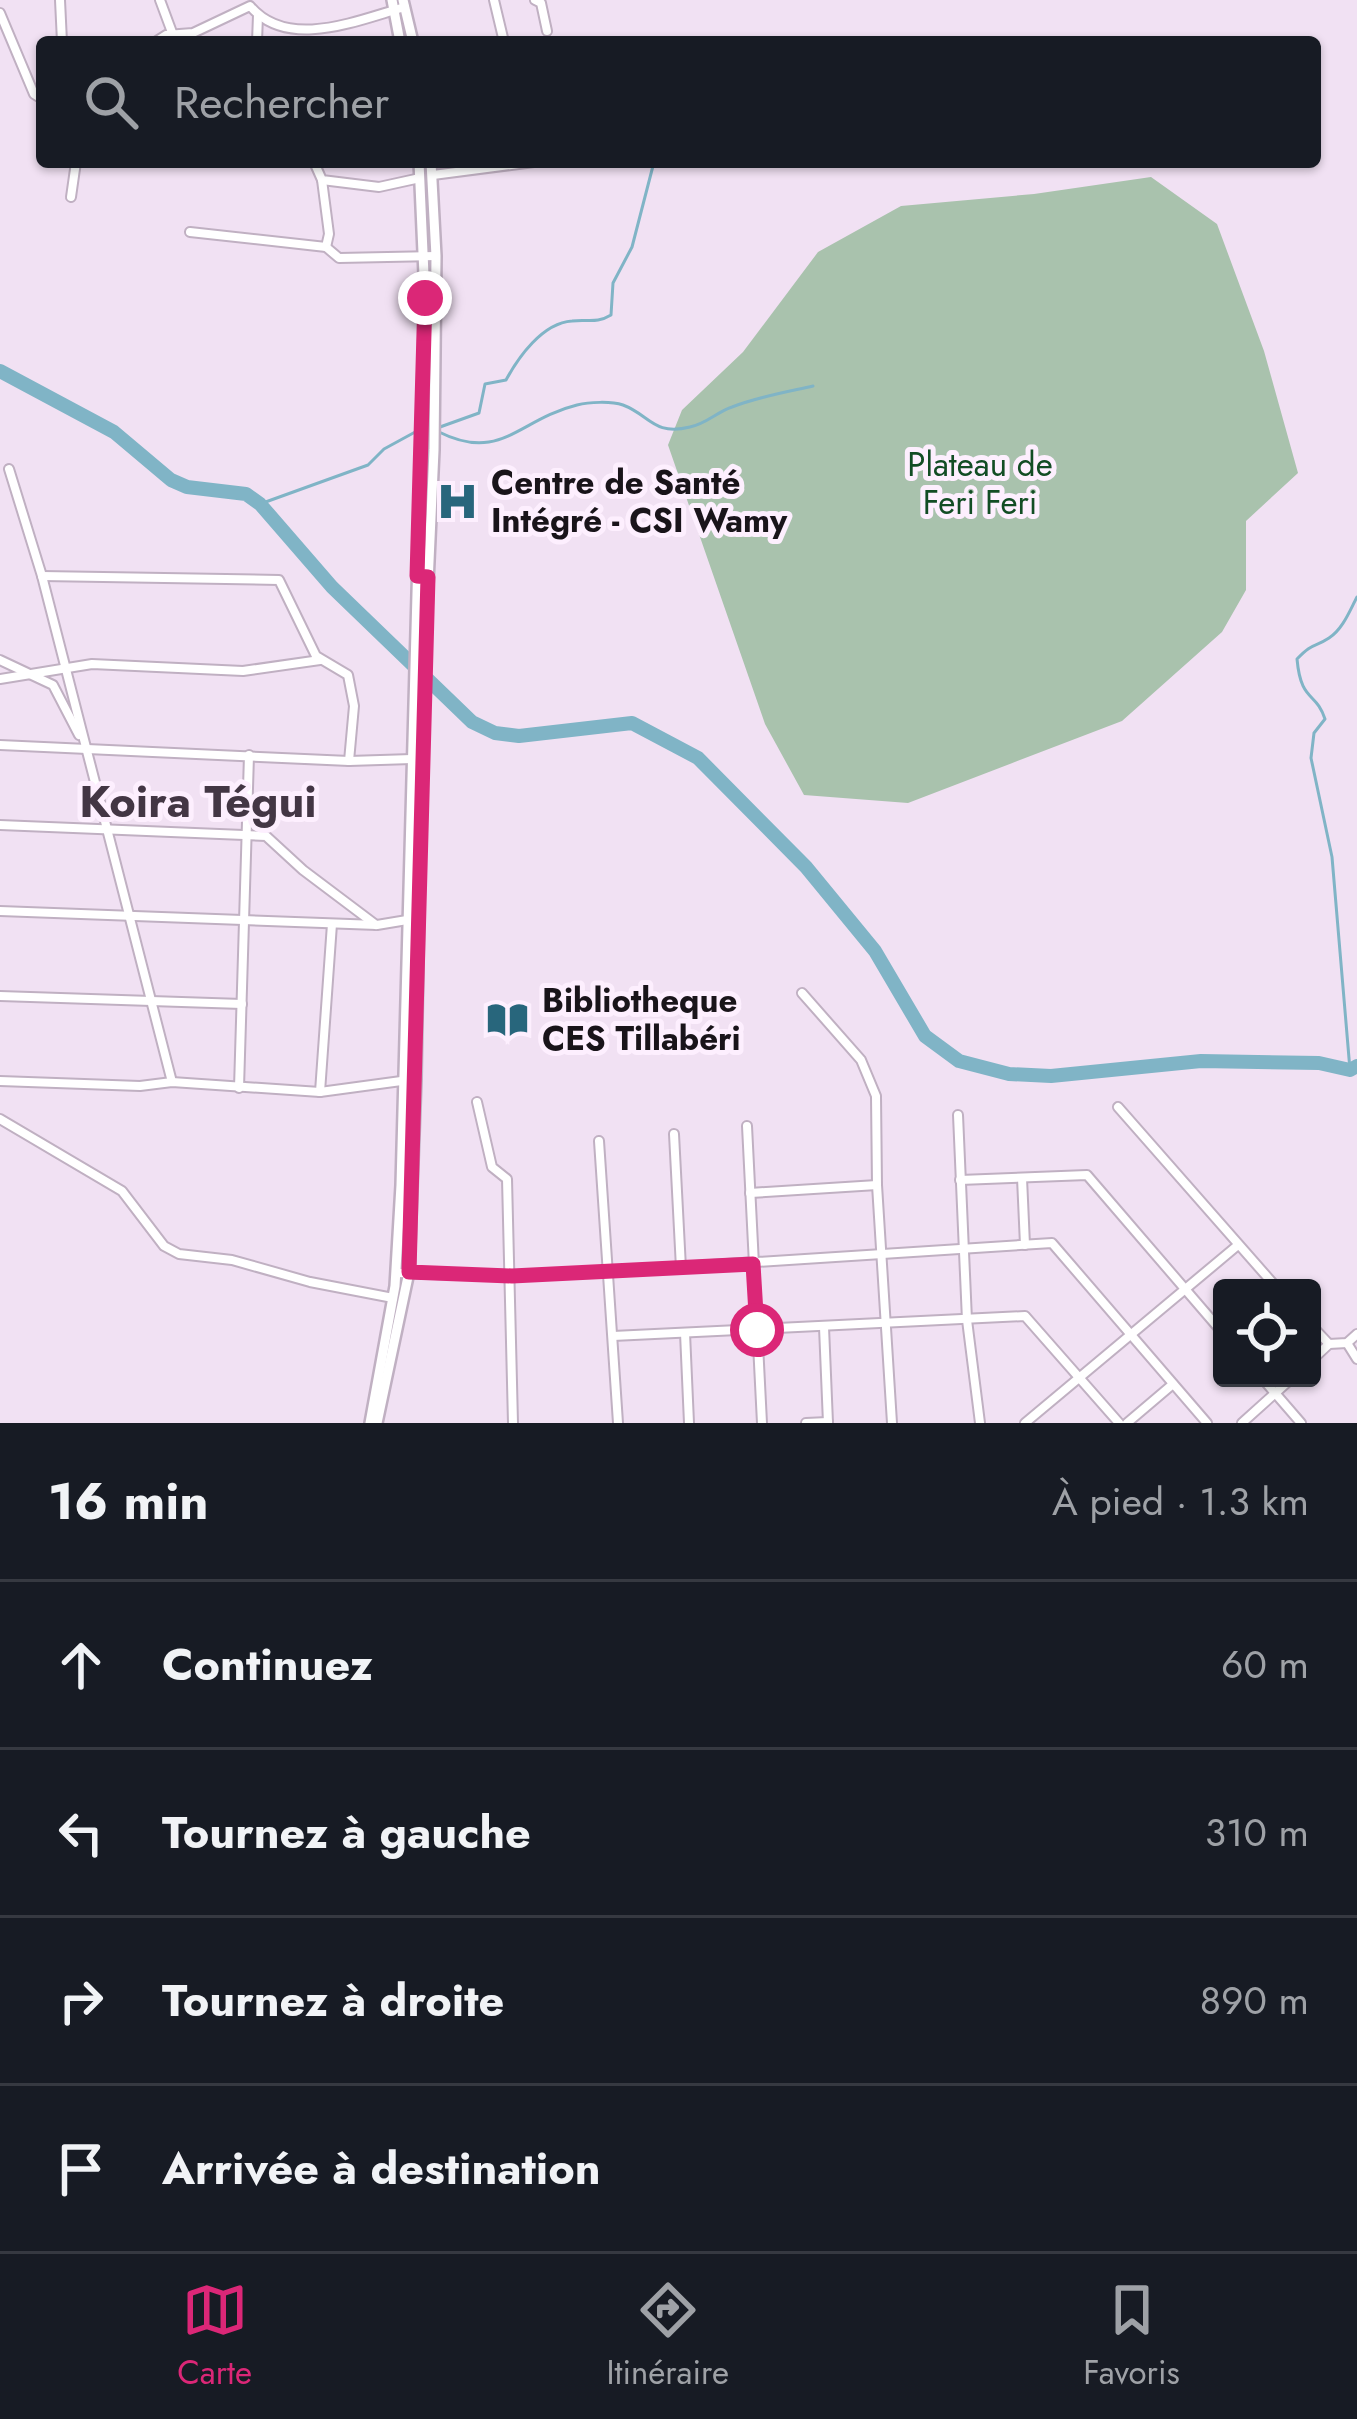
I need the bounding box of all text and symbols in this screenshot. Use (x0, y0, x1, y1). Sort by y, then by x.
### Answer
search box (36, 36, 1321, 168)
icon: search (78, 69, 144, 135)
text: Rechercher (174, 70, 389, 135)
route end (398, 271, 452, 325)
park label: Plateau de Feri Feri (907, 441, 1053, 526)
place label: Centre de Santé Intégré - CSI Wamy (491, 459, 788, 544)
hospital icon: Centre de Santé Intégré - CSI Wamy (434, 478, 480, 524)
district label: Koira Tégui (79, 769, 317, 834)
place label: Bibliotheque CES Tillabéri (542, 977, 741, 1062)
library icon: Bibliotheque CES Tillabéri (485, 996, 531, 1042)
map controls (1213, 1279, 1321, 1387)
button: locate (1213, 1279, 1321, 1387)
route start (730, 1303, 784, 1357)
text: 16 min (48, 1464, 209, 1538)
text: À pied · 1.3 km (1052, 1473, 1309, 1530)
icon: ahead (48, 1632, 114, 1698)
text: Continuez (162, 1632, 373, 1697)
text: 60 m (1221, 1636, 1309, 1693)
icon: left (48, 1800, 114, 1866)
text: Tournez à gauche (162, 1800, 531, 1865)
text: 310 m (1205, 1804, 1309, 1861)
icon: right (48, 1968, 114, 2034)
text: Tournez à droite (162, 1968, 504, 2033)
text: 890 m (1200, 1972, 1309, 2029)
icon: arrive (48, 2136, 114, 2202)
text: Arrivée à destination (162, 2136, 601, 2201)
tab: Carte (177, 2277, 252, 2396)
tab: Itinéraire (606, 2277, 729, 2396)
tab: Favoris (1083, 2277, 1180, 2396)

